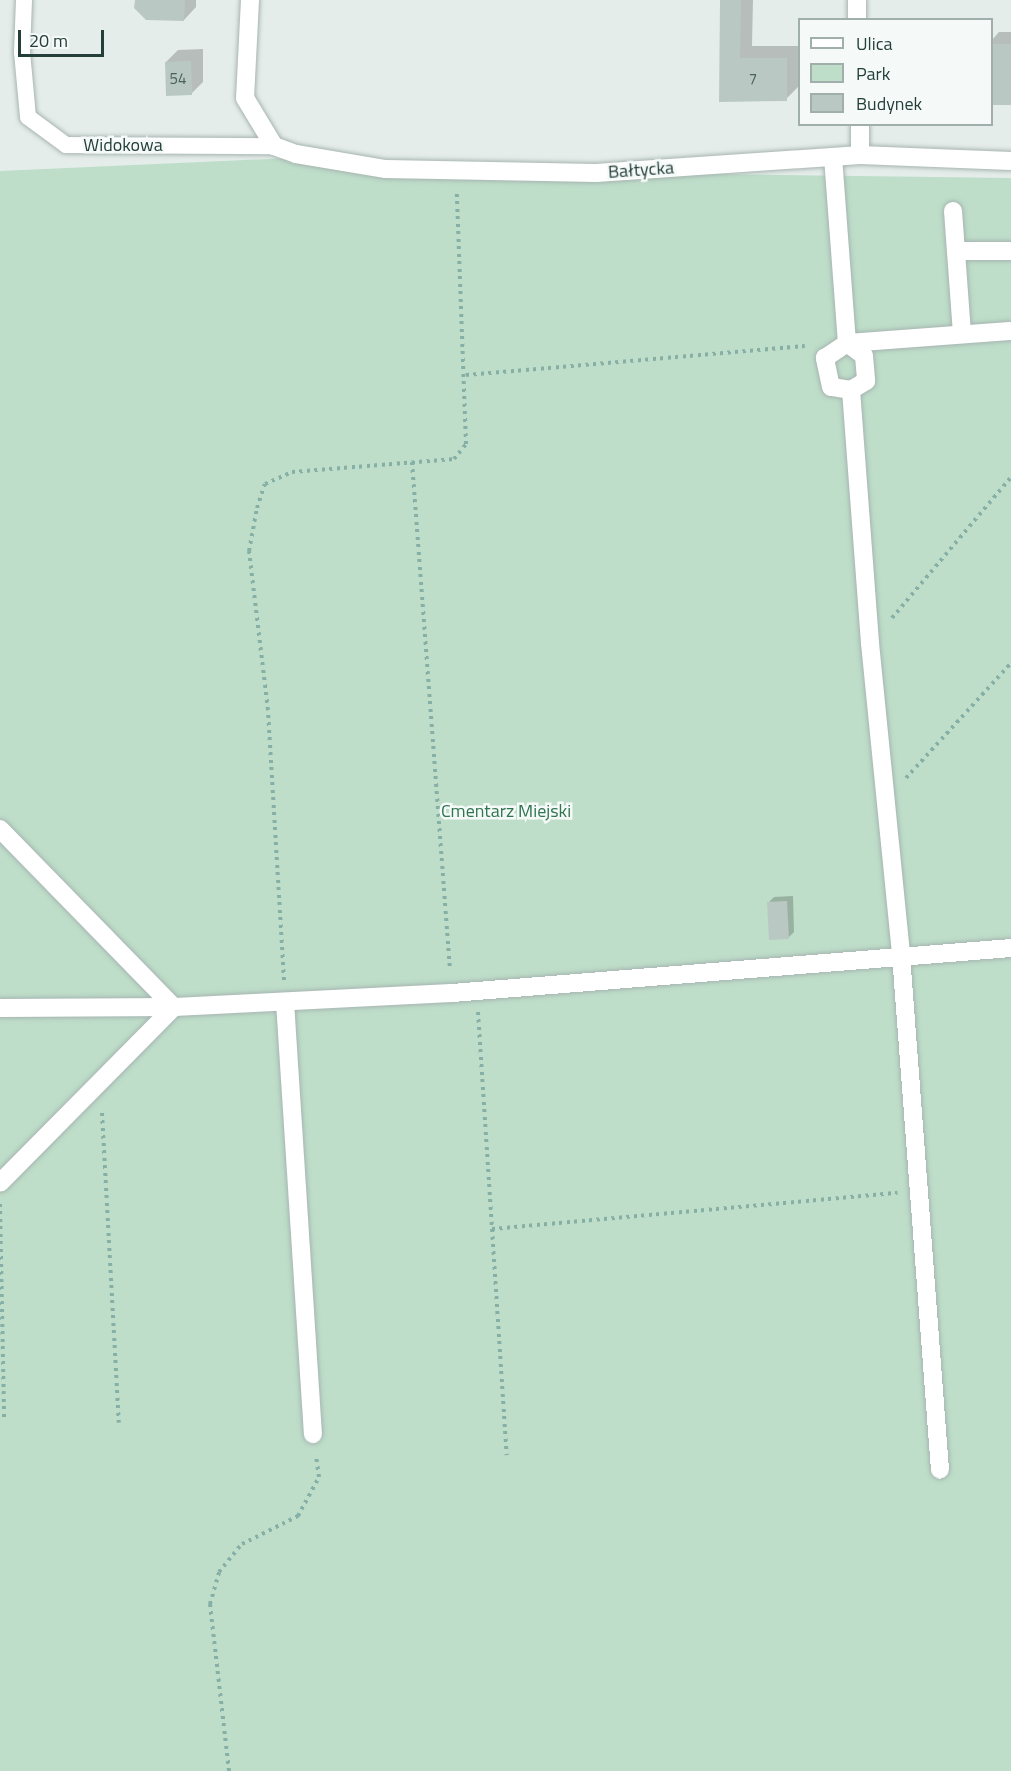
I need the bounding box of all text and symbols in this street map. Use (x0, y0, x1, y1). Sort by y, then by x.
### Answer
scale bar (21, 18, 106, 56)
legend (798, 18, 993, 126)
text: 20 m (29, 27, 68, 54)
text: Ulica (856, 30, 893, 57)
text: Park (856, 60, 890, 87)
house number: 54 (170, 70, 186, 88)
house number: 7 (749, 70, 757, 88)
text: Budynek (856, 90, 922, 117)
street label: Widokowa (83, 134, 163, 156)
street label: Bałtycka (607, 157, 675, 183)
park label: Cmentarz Miejski (441, 800, 571, 822)

